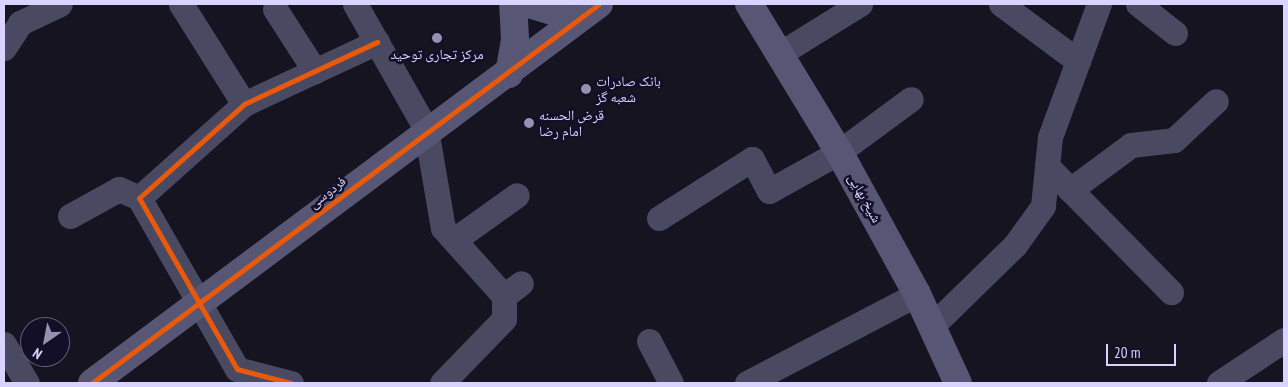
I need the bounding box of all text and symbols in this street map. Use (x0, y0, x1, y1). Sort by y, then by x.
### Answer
marker: مرکز تجاری توحید (431, 32, 443, 44)
place label: مرکز تجاری توحید (390, 46, 484, 62)
place label: بانک صادرات شعبه گز (596, 73, 661, 105)
marker: بانک صادرات شعبه گز (580, 83, 592, 95)
place label: قرض الحسنه امام رضا (539, 107, 604, 140)
marker: قرض الحسنه امام رضا (523, 117, 535, 129)
street label: شیخ بهایی (845, 170, 885, 226)
street label: فردوسی (305, 172, 349, 212)
north arrow (20, 317, 70, 367)
scale bar (1108, 334, 1178, 366)
text: 20 m (1114, 343, 1140, 362)
text: N (29, 344, 45, 363)

